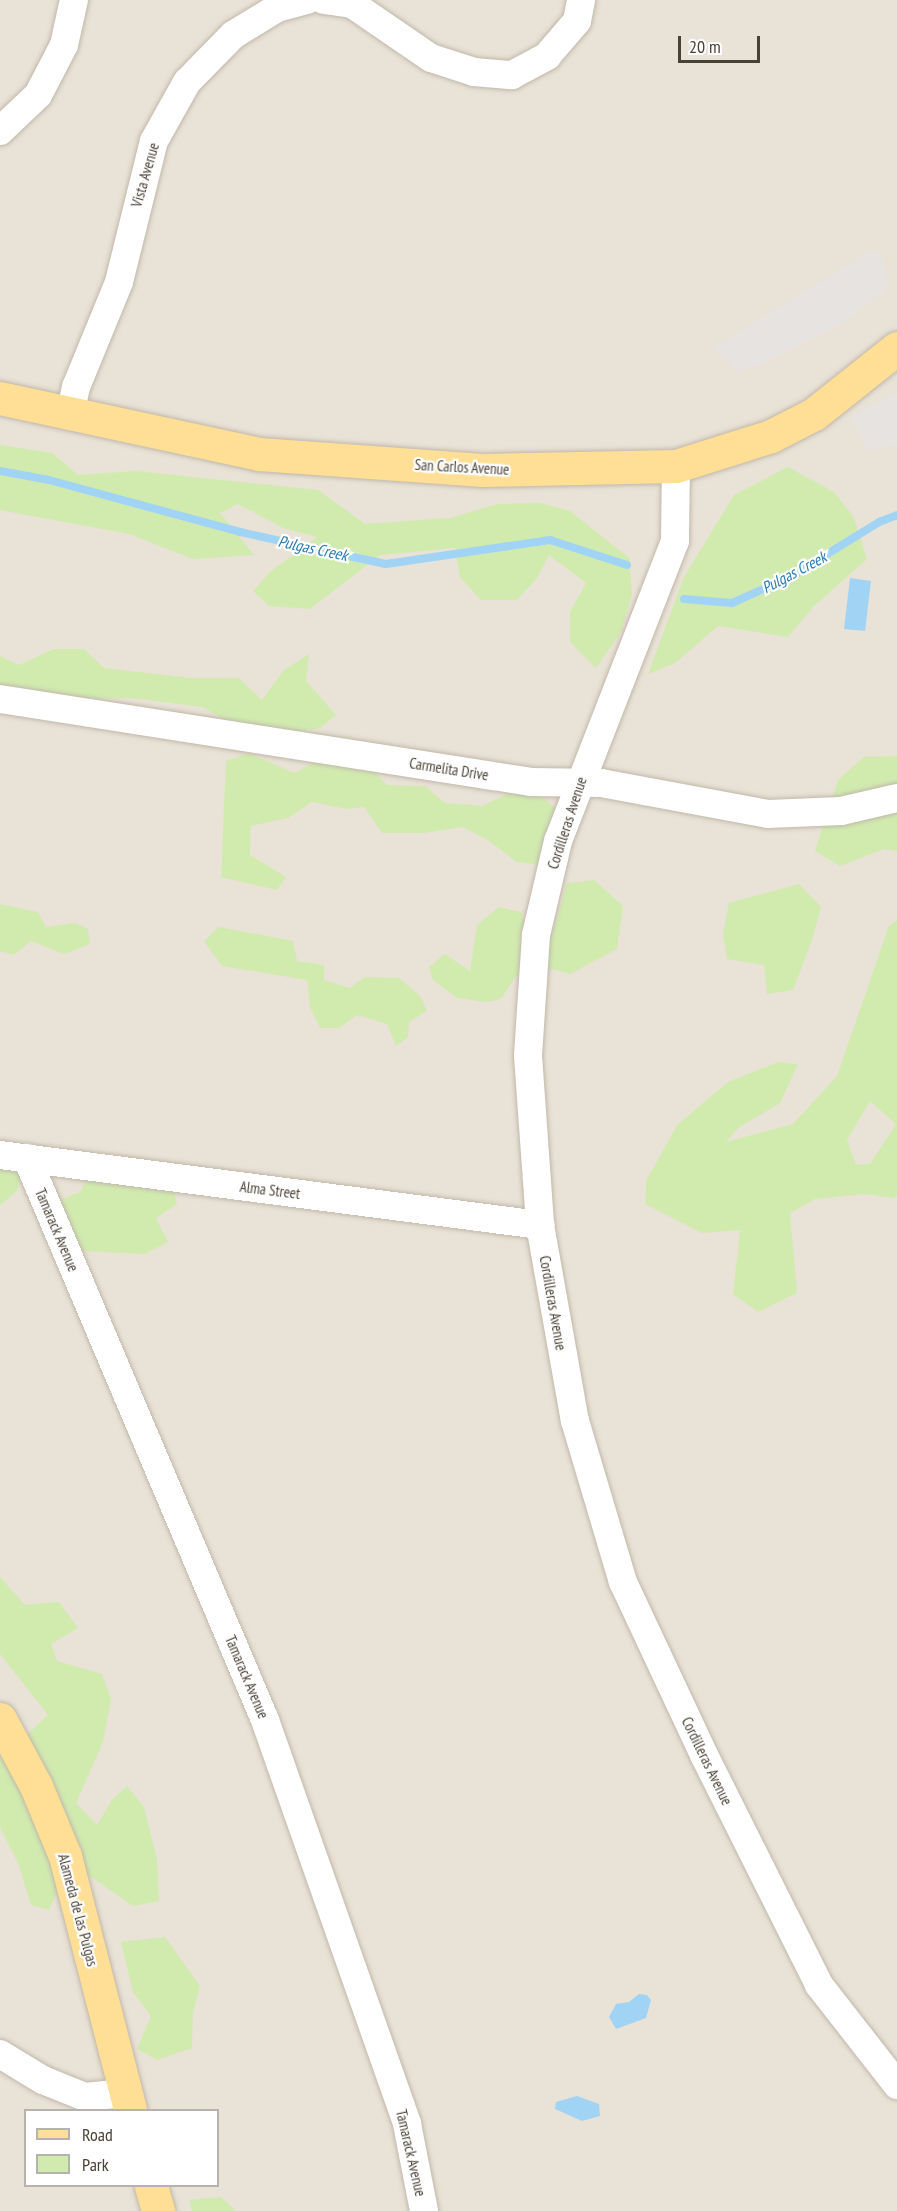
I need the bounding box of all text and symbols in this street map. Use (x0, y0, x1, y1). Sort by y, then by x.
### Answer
scale bar (681, 24, 764, 62)
text: 20 m (689, 35, 721, 58)
street label: Vista Avenue (127, 141, 163, 209)
street label: San Carlos Avenue (414, 456, 510, 478)
water label: Pulgas Creek (277, 531, 349, 565)
water label: Pulgas Creek (758, 547, 830, 597)
street label: Carmelita Drive (408, 754, 490, 784)
street label: Cordilleras Avenue (544, 774, 590, 872)
street label: Alma Street (239, 1177, 301, 1203)
street label: Tamarack Avenue (31, 1185, 83, 1275)
street label: Cordilleras Avenue (536, 1254, 570, 1352)
street label: Tamarack Avenue (221, 1632, 273, 1722)
street label: Cordilleras Avenue (678, 1714, 736, 1808)
street label: Alameda de las Pulgas (54, 1852, 102, 1968)
street label: Tamarack Avenue (392, 2107, 430, 2199)
legend (24, 2109, 219, 2187)
text: Road (82, 2123, 113, 2146)
text: Park (82, 2153, 109, 2176)

